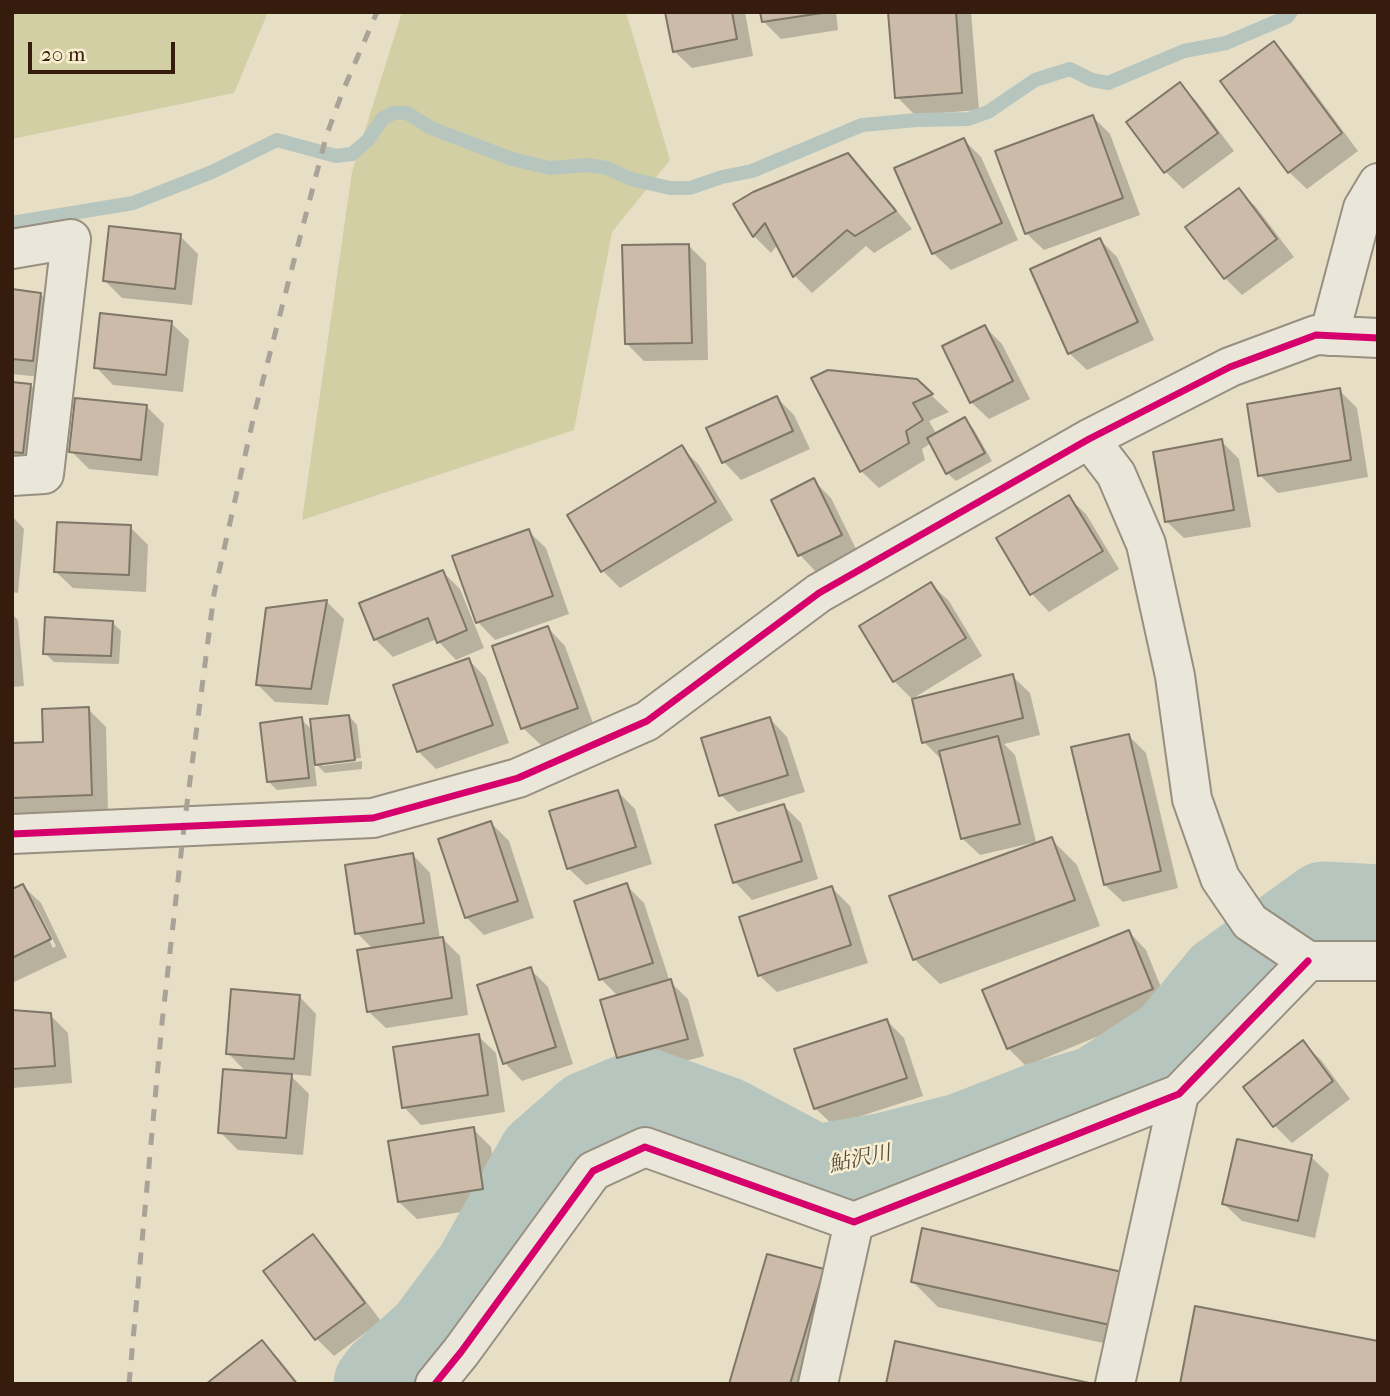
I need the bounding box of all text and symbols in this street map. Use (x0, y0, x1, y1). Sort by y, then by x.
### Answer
scale bar (32, 28, 178, 72)
text: 20 m (41, 42, 85, 66)
water label: 鮎沢川 (827, 1141, 893, 1179)

